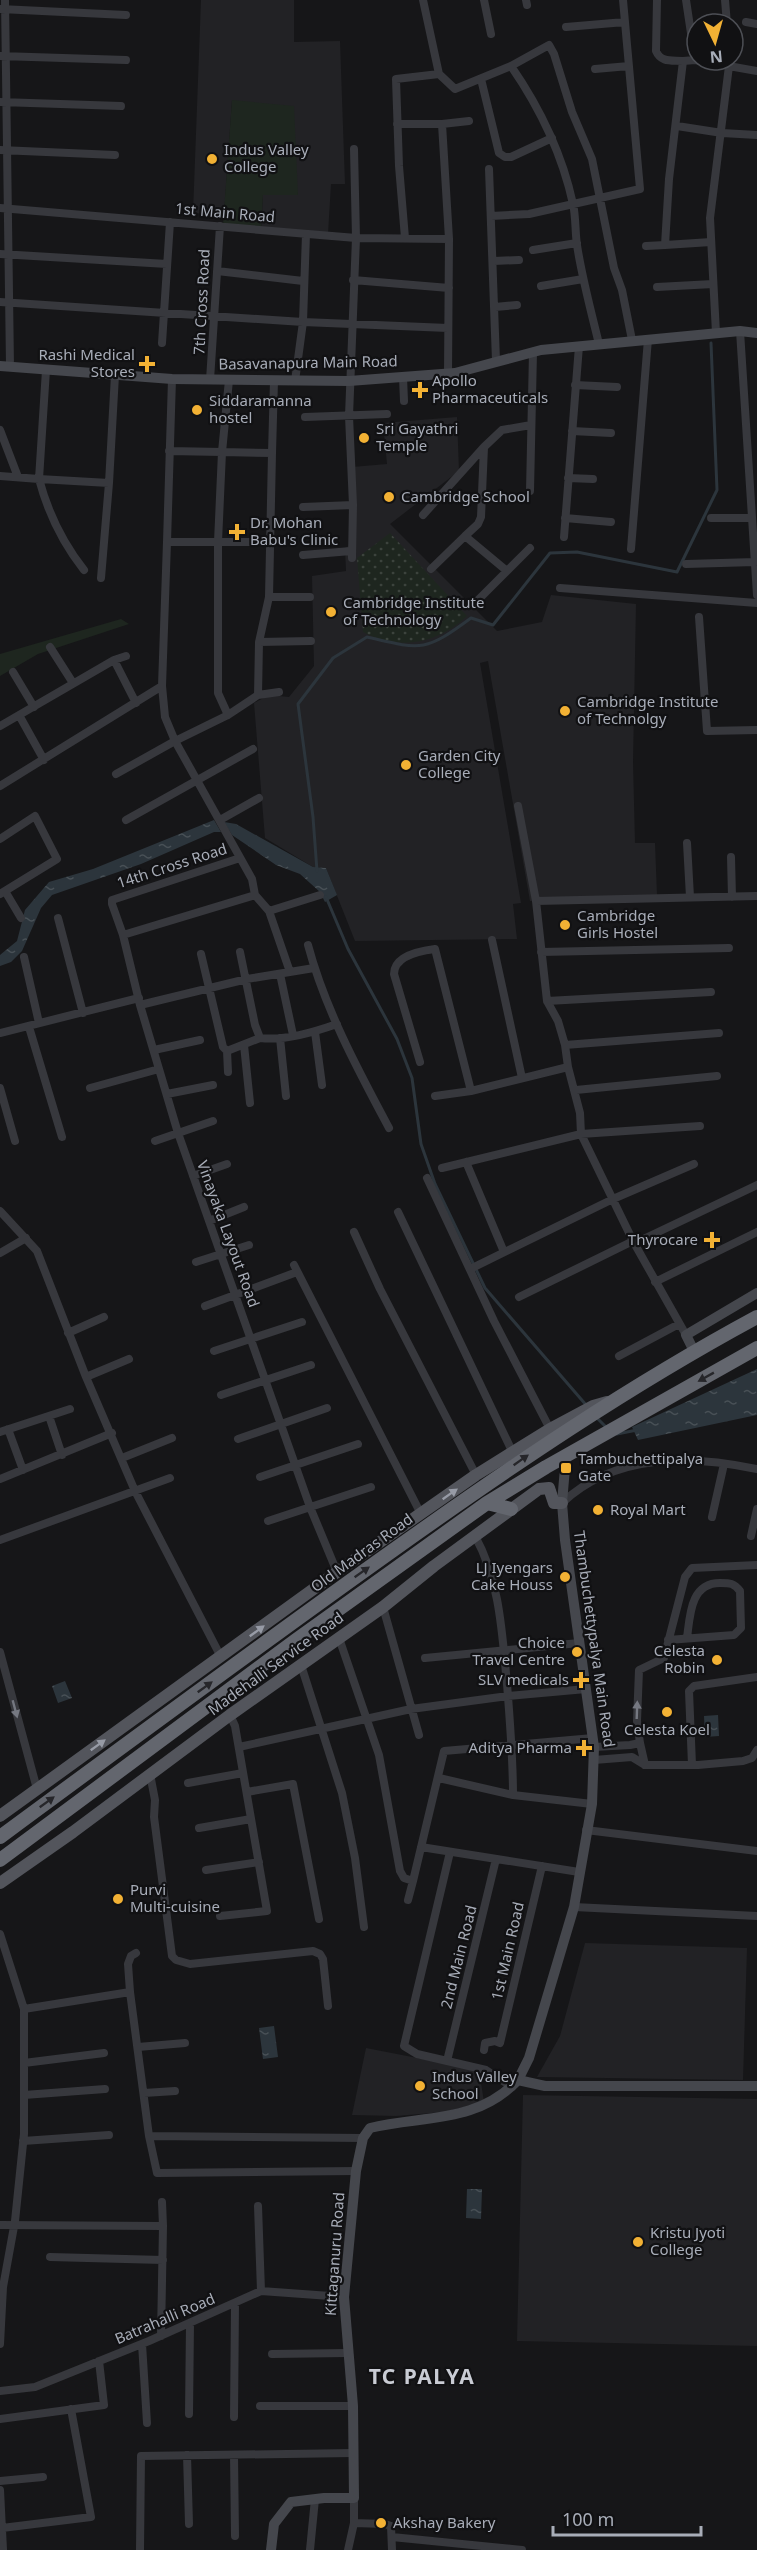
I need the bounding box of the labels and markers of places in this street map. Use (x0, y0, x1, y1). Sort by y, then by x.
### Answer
place label: Indus Valley College (224, 139, 309, 176)
marker: Indus Valley College (205, 152, 219, 166)
place label: Rashi Medical Stores (38, 344, 135, 381)
marker: Rashi Medical Stores (140, 357, 154, 371)
place label: Apollo Pharmaceuticals (432, 370, 548, 407)
marker: Apollo Pharmaceuticals (413, 383, 427, 397)
place label: Siddaramanna hostel (209, 390, 312, 427)
marker: Siddaramanna hostel (190, 403, 204, 417)
place label: Sri Gayathri Temple (376, 418, 458, 455)
marker: Sri Gayathri Temple (357, 431, 371, 445)
place label: Cambridge School (401, 486, 530, 506)
marker: Cambridge School (382, 490, 396, 504)
place label: Dr. Mohan Babu's Clinic (250, 512, 338, 549)
marker: Dr. Mohan Babu's Clinic (228, 523, 246, 541)
place label: Cambridge Institute of Technology (343, 592, 484, 629)
marker: Cambridge Institute of Technology (324, 605, 338, 619)
place label: Cambridge Institute of Technolgy (577, 691, 718, 728)
marker: Cambridge Institute of Technolgy (558, 704, 572, 718)
place label: Garden City College (418, 745, 501, 782)
marker: Garden City College (399, 758, 413, 772)
place label: Cambridge Girls Hostel (577, 905, 658, 942)
marker: Cambridge Girls Hostel (558, 918, 572, 932)
place label: Thyrocare (628, 1229, 698, 1249)
marker: Thyrocare (703, 1231, 721, 1249)
place label: Tambuchettipalya Gate (578, 1448, 703, 1485)
marker: Tambuchettipalya Gate (559, 1461, 573, 1475)
place label: Royal Mart (610, 1499, 686, 1519)
marker: Royal Mart (591, 1503, 605, 1517)
place label: LJ Iyengars Cake Houss (471, 1557, 553, 1594)
marker: LJ Iyengars Cake Houss (558, 1570, 572, 1584)
place label: Choice Travel Centre (472, 1632, 565, 1669)
place label: Celesta Robin (654, 1640, 705, 1677)
marker: Choice Travel Centre (570, 1645, 584, 1659)
marker: Celesta Robin (710, 1653, 724, 1667)
place label: SLV medicals (478, 1669, 569, 1689)
marker: SLV medicals (574, 1673, 588, 1687)
marker: Celesta Koel (660, 1705, 674, 1719)
place label: Celesta Koel (624, 1719, 710, 1739)
place label: Aditya Pharma (469, 1737, 572, 1757)
marker: Aditya Pharma (577, 1741, 591, 1755)
place label: Purvi Multi-cuisine (130, 1879, 220, 1916)
marker: Purvi Multi-cuisine (111, 1892, 125, 1906)
place label: Indus Valley School (432, 2066, 517, 2103)
marker: Indus Valley School (413, 2079, 427, 2093)
place label: Kristu Jyoti College (650, 2222, 725, 2259)
marker: Kristu Jyoti College (631, 2235, 645, 2249)
place label: Akshay Bakery (393, 2512, 496, 2532)
marker: Akshay Bakery (374, 2516, 388, 2530)

